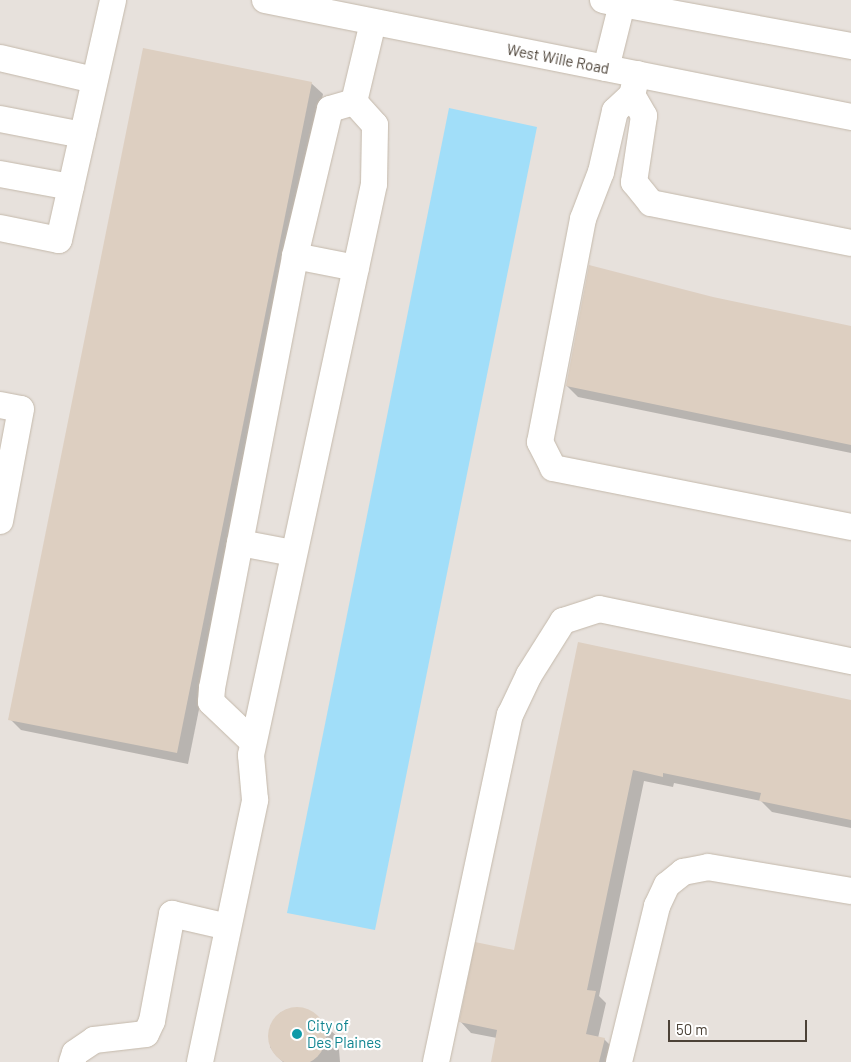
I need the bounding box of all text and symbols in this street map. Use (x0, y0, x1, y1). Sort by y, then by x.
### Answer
street label: West Wille Road (505, 40, 611, 78)
scale bar (671, 1010, 810, 1042)
place label: City of Des Plaines (307, 1016, 381, 1051)
text: 50 m (676, 1020, 708, 1038)
marker: City of Des Plaines (291, 1028, 303, 1040)

